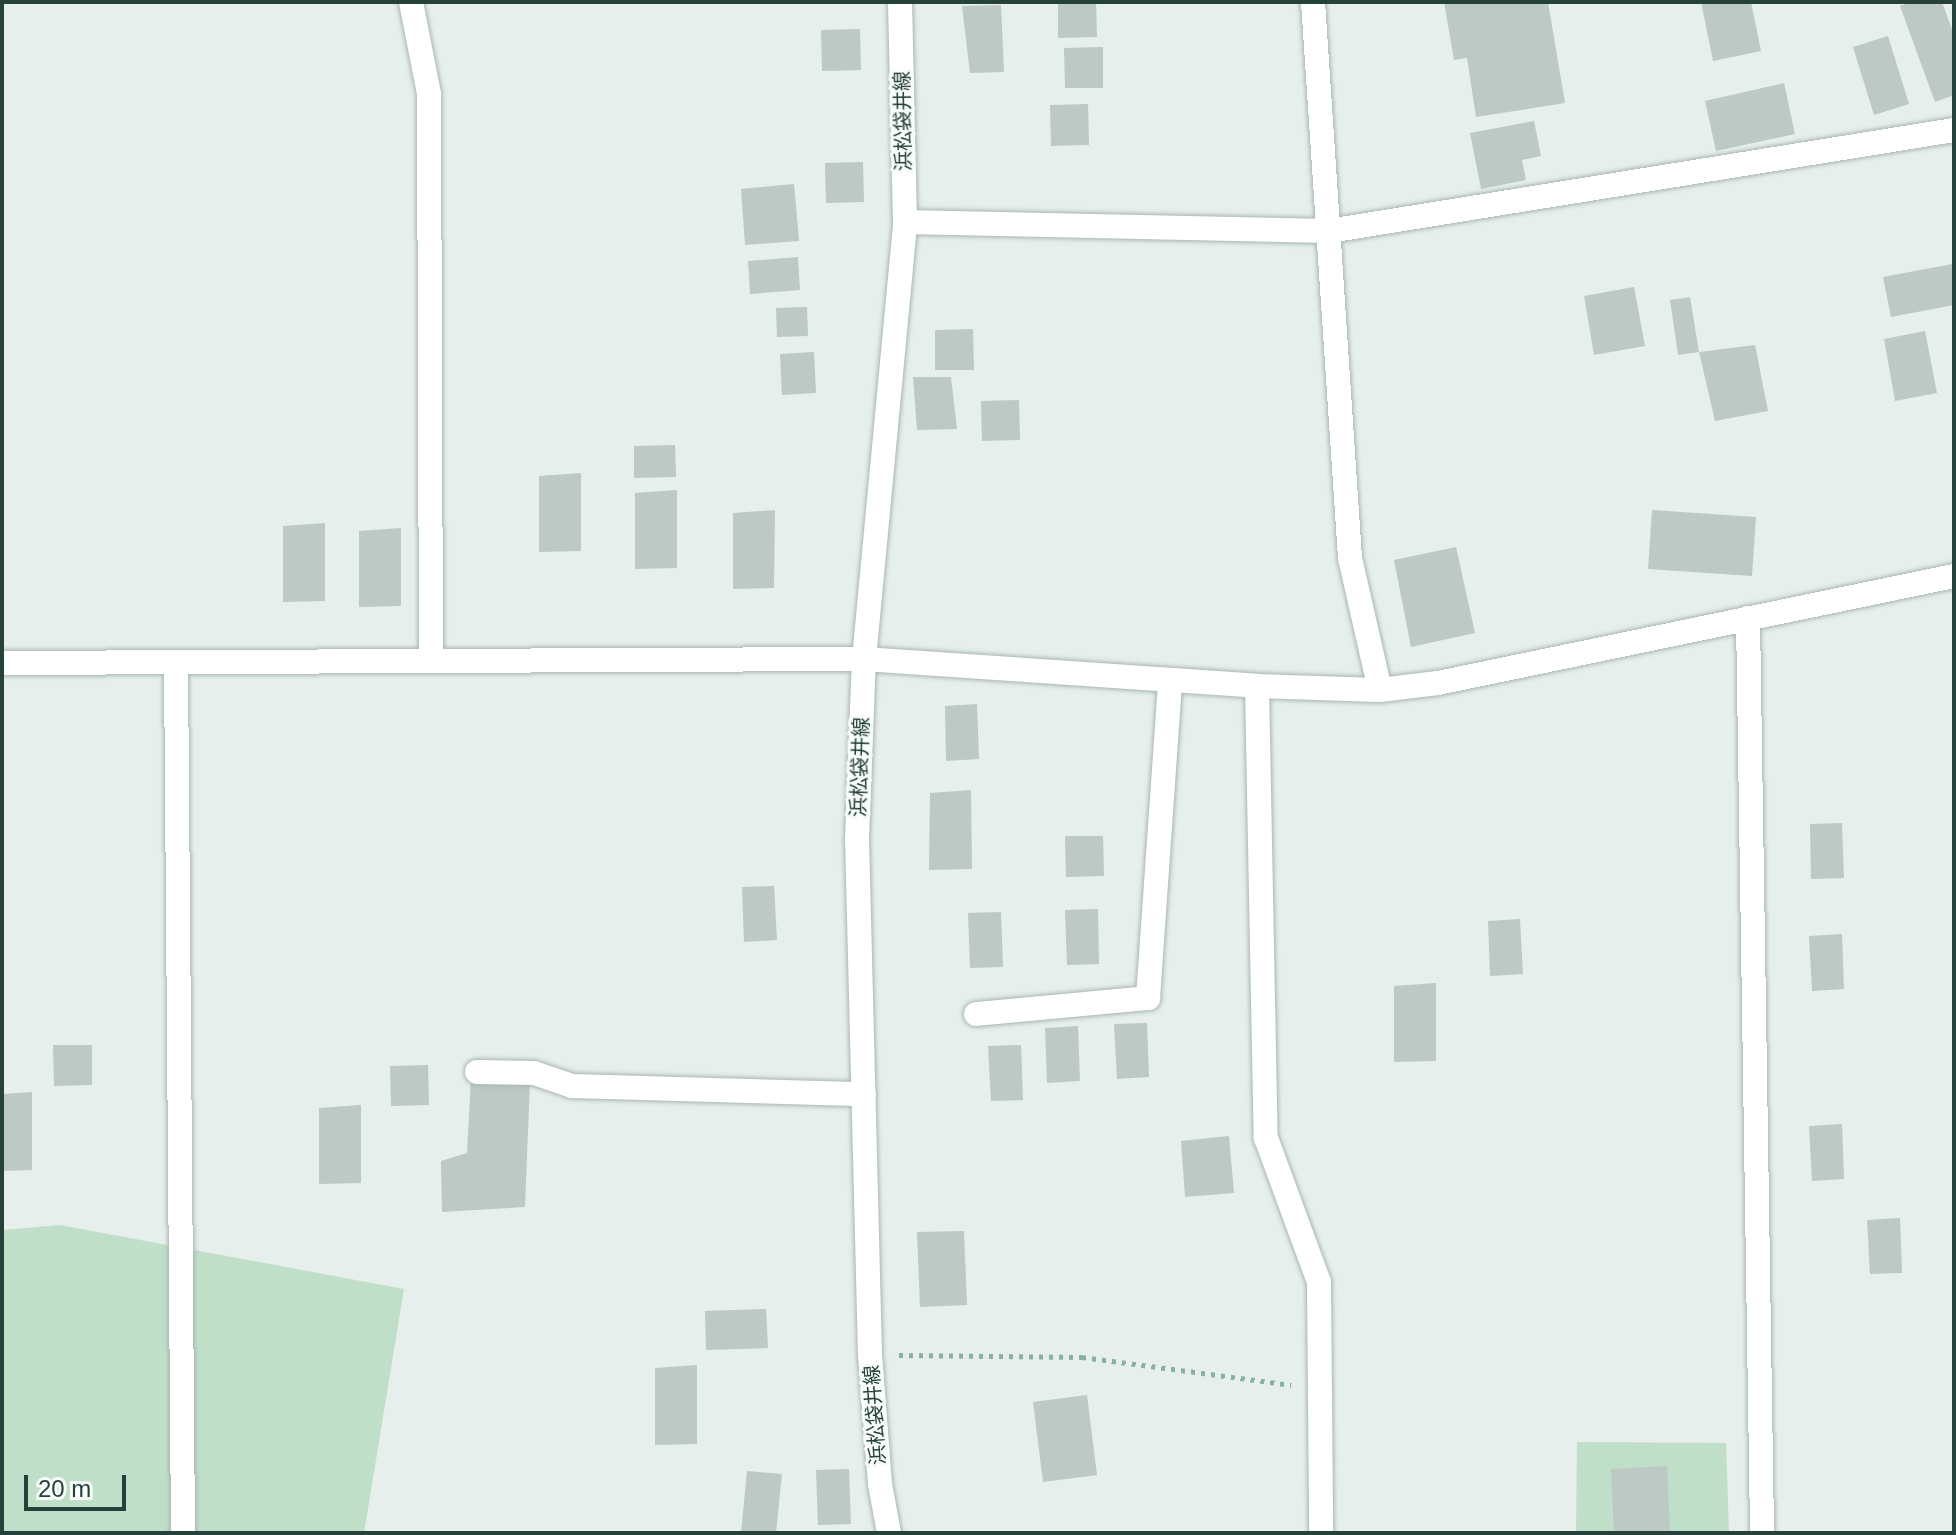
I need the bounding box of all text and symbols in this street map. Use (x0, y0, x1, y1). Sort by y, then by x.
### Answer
street label: 浜松袋井線 (890, 71, 916, 171)
street label: 浜松袋井線 (846, 717, 874, 817)
street label: 浜松袋井線 (860, 1364, 890, 1466)
scale bar (28, 1459, 130, 1509)
text: 20 m (38, 1475, 91, 1502)

